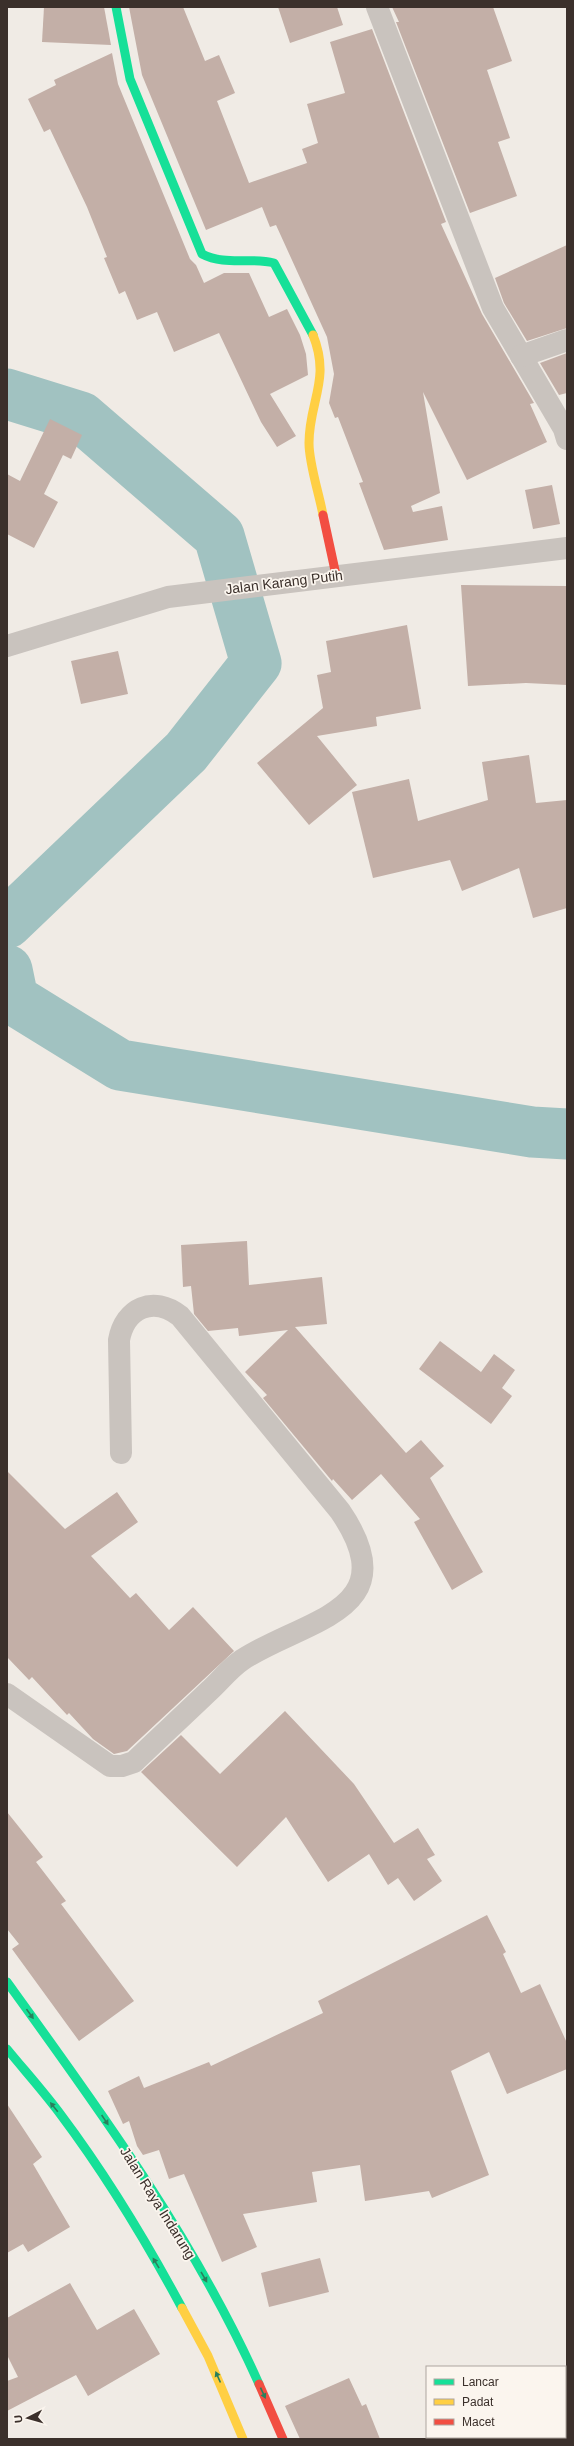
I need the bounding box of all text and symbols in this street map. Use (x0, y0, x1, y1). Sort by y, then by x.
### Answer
street label: Jalan Karang Putih (224, 567, 344, 597)
one-way arrow (26, 2008, 34, 2019)
one-way arrow (50, 2102, 59, 2113)
one-way arrow (101, 2115, 108, 2126)
street label: Jalan Raya Indarung (117, 2144, 199, 2262)
one-way arrow (152, 2258, 160, 2268)
one-way arrow (201, 2271, 207, 2283)
legend (426, 2366, 566, 2438)
one-way arrow (215, 2371, 221, 2382)
text: Lancar (462, 2375, 499, 2389)
one-way arrow (260, 2387, 267, 2399)
text: Padat (462, 2395, 494, 2409)
north arrow (8, 2398, 48, 2438)
text: U (12, 2414, 24, 2424)
text: Macet (462, 2415, 495, 2429)

